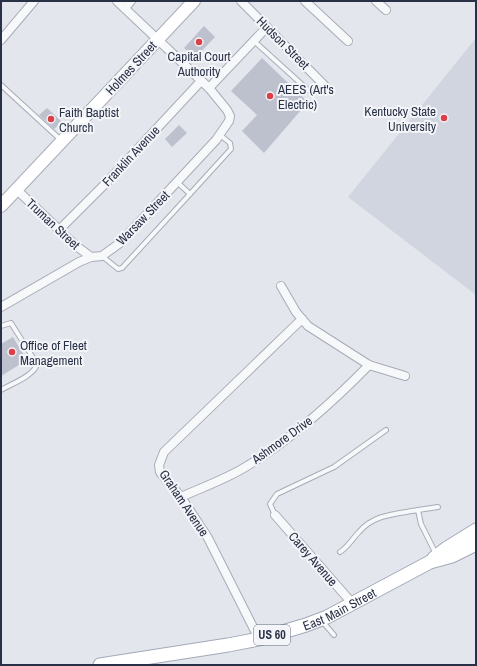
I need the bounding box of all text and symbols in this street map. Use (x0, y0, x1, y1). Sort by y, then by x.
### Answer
street label: Hudson Street (253, 13, 313, 73)
street label: Holmes Street (102, 37, 160, 98)
marker: Capital Court Authority (194, 37, 204, 47)
place label: Capital Court Authority (168, 48, 230, 80)
place label: AEES (Art's Electric) (277, 81, 334, 113)
marker: AEES (Art's Electric) (265, 91, 275, 101)
place label: Kentucky State University (364, 103, 437, 135)
place label: Faith Baptist Church (59, 104, 119, 136)
marker: Kentucky State University (439, 113, 449, 123)
marker: Faith Baptist Church (46, 114, 56, 124)
street label: Franklin Avenue (99, 122, 163, 190)
street label: Warsaw Street (113, 187, 173, 249)
street label: Truman Street (22, 195, 84, 253)
place label: Office of Fleet Management (20, 337, 87, 369)
marker: Office of Fleet Management (7, 347, 17, 357)
street label: Ashmore Drive (247, 412, 316, 468)
street label: Graham Avenue (155, 466, 213, 540)
street label: Carey Avenue (285, 528, 341, 590)
street label: East Main Street (300, 584, 379, 634)
road number: US 60 (254, 625, 290, 645)

